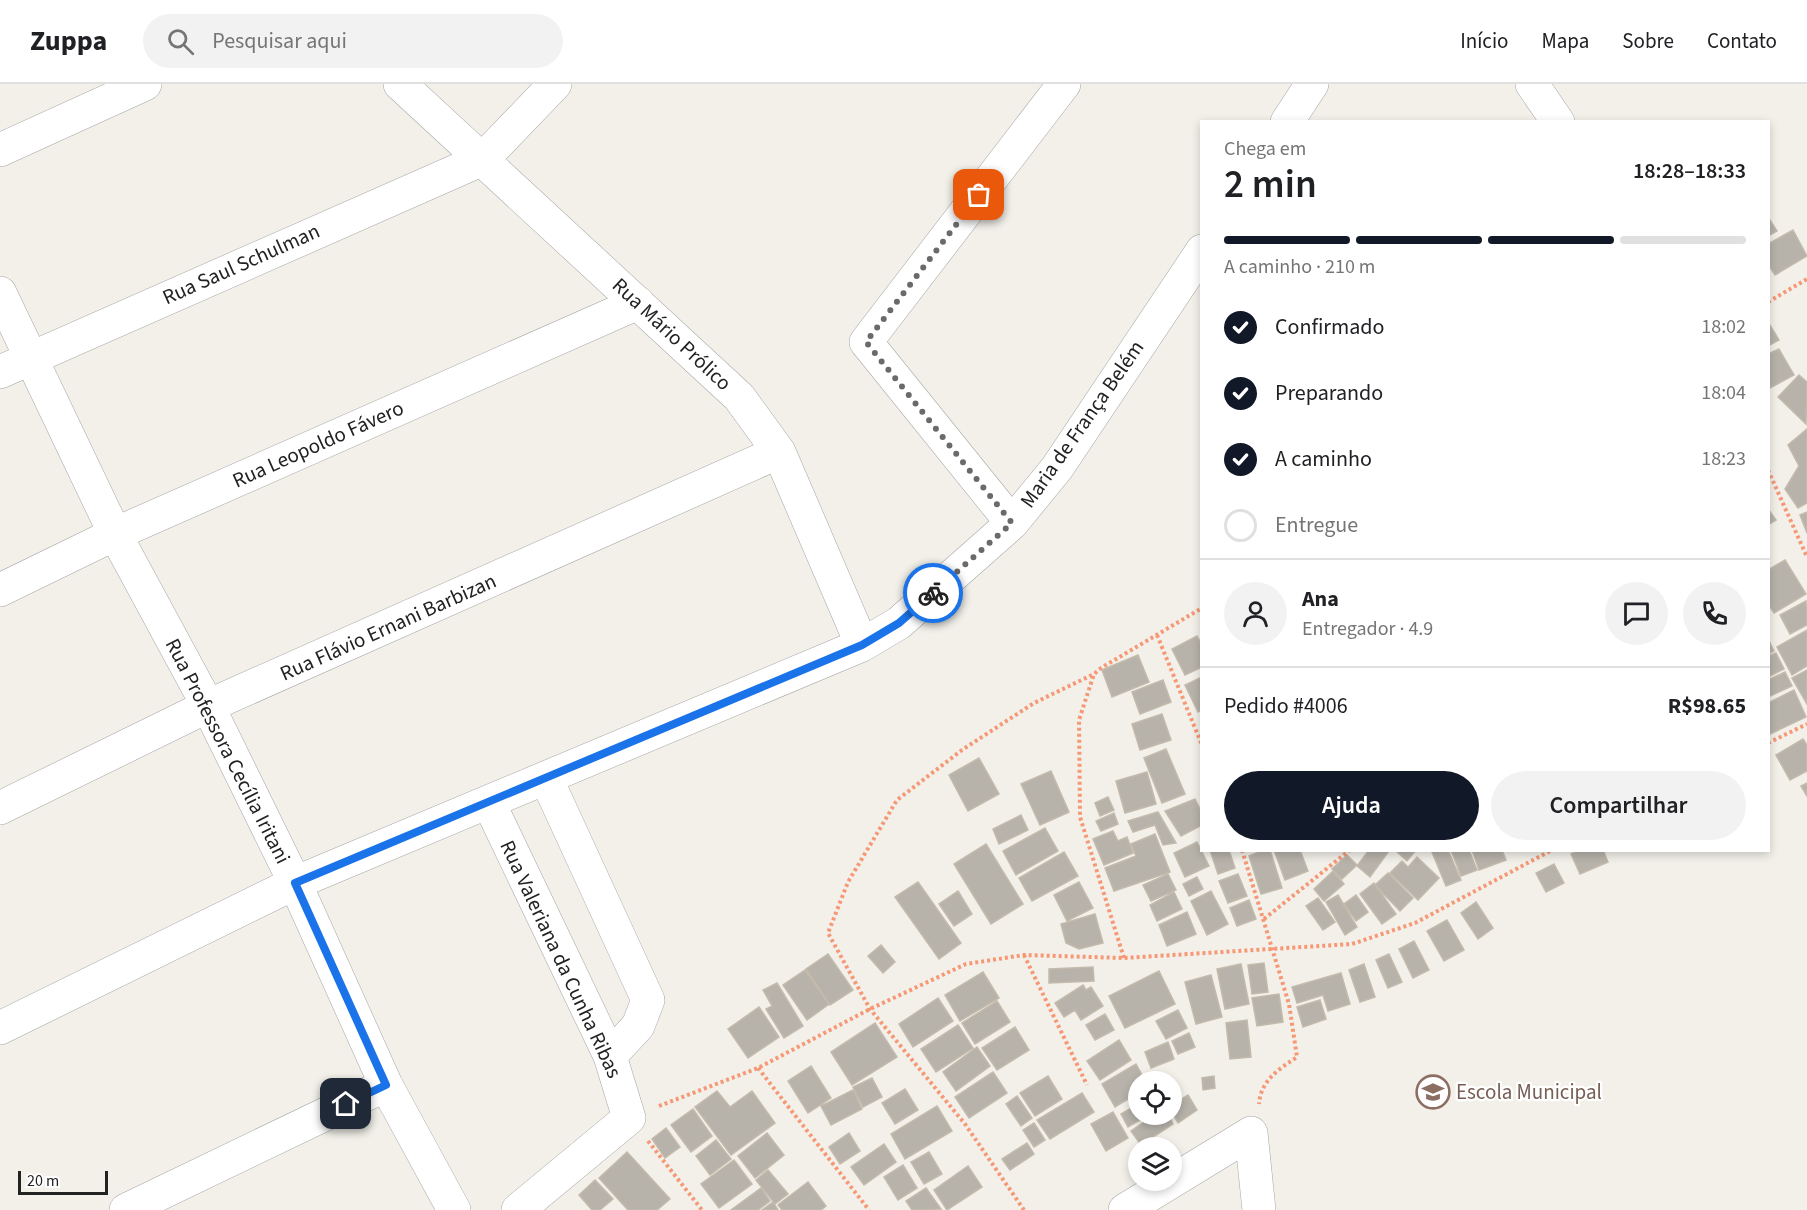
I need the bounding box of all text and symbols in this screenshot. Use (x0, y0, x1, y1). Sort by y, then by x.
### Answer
search box (143, 14, 563, 68)
text: Zuppa (30, 21, 107, 61)
icon: search (164, 25, 197, 58)
text: Pesquisar aqui (212, 25, 347, 57)
text: Início (1460, 26, 1508, 56)
text: Mapa (1541, 26, 1589, 56)
text: Sobre (1622, 26, 1674, 56)
text: Contato (1707, 26, 1777, 56)
text: Chega em (1224, 135, 1306, 163)
text: 18:28–18:33 (1633, 155, 1746, 187)
text: 2 min (1224, 157, 1317, 213)
pin (953, 169, 1004, 220)
icon: bag (962, 178, 995, 211)
street label: Rua Saul Schulman (158, 216, 324, 312)
text: A caminho · 210 m (1224, 253, 1375, 281)
street label: Rua Mário Prólico (606, 271, 738, 397)
icon: check (1224, 311, 1257, 344)
text: Confirmado (1275, 311, 1384, 343)
text: 18:02 (1701, 313, 1746, 341)
street label: Maria de França Belém (1013, 334, 1151, 514)
icon: check (1224, 377, 1257, 410)
text: Preparando (1275, 377, 1383, 409)
text: 18:04 (1701, 379, 1746, 407)
street label: Rua Leopoldo Fávero (228, 393, 408, 495)
icon: check (1224, 443, 1257, 476)
text: A caminho (1275, 443, 1372, 475)
text: 18:23 (1701, 445, 1746, 473)
text: Entregue (1275, 509, 1358, 541)
courier (903, 563, 963, 623)
street label: Rua Flávio Ernani Barbizan (275, 566, 501, 688)
icon: bike (917, 577, 950, 610)
button: person (1224, 582, 1287, 645)
button: chat (1605, 582, 1668, 645)
button: phone (1683, 582, 1746, 645)
text: Ana (1302, 583, 1339, 615)
text: Entregador · 4.9 (1302, 615, 1433, 643)
street label: Rua Professora Cecília Iritani (158, 633, 298, 869)
text: Pedido #4006 (1224, 690, 1348, 722)
text: R$98.65 (1668, 690, 1746, 722)
button: Ajuda (1224, 771, 1479, 840)
button: Compartilhar (1491, 771, 1746, 840)
street label: Rua Valeriana da Cunha Ribas (493, 835, 629, 1083)
map controls (1128, 1071, 1182, 1191)
button: locate (1128, 1071, 1182, 1125)
school or university icon: Escola Municipal (1415, 1074, 1451, 1110)
place label: Escola Municipal (1456, 1077, 1602, 1107)
pin (320, 1078, 371, 1129)
icon: home (329, 1087, 362, 1120)
button: layers (1128, 1137, 1182, 1191)
scale bar (18, 1168, 108, 1196)
text: 20 m (27, 1170, 59, 1192)

